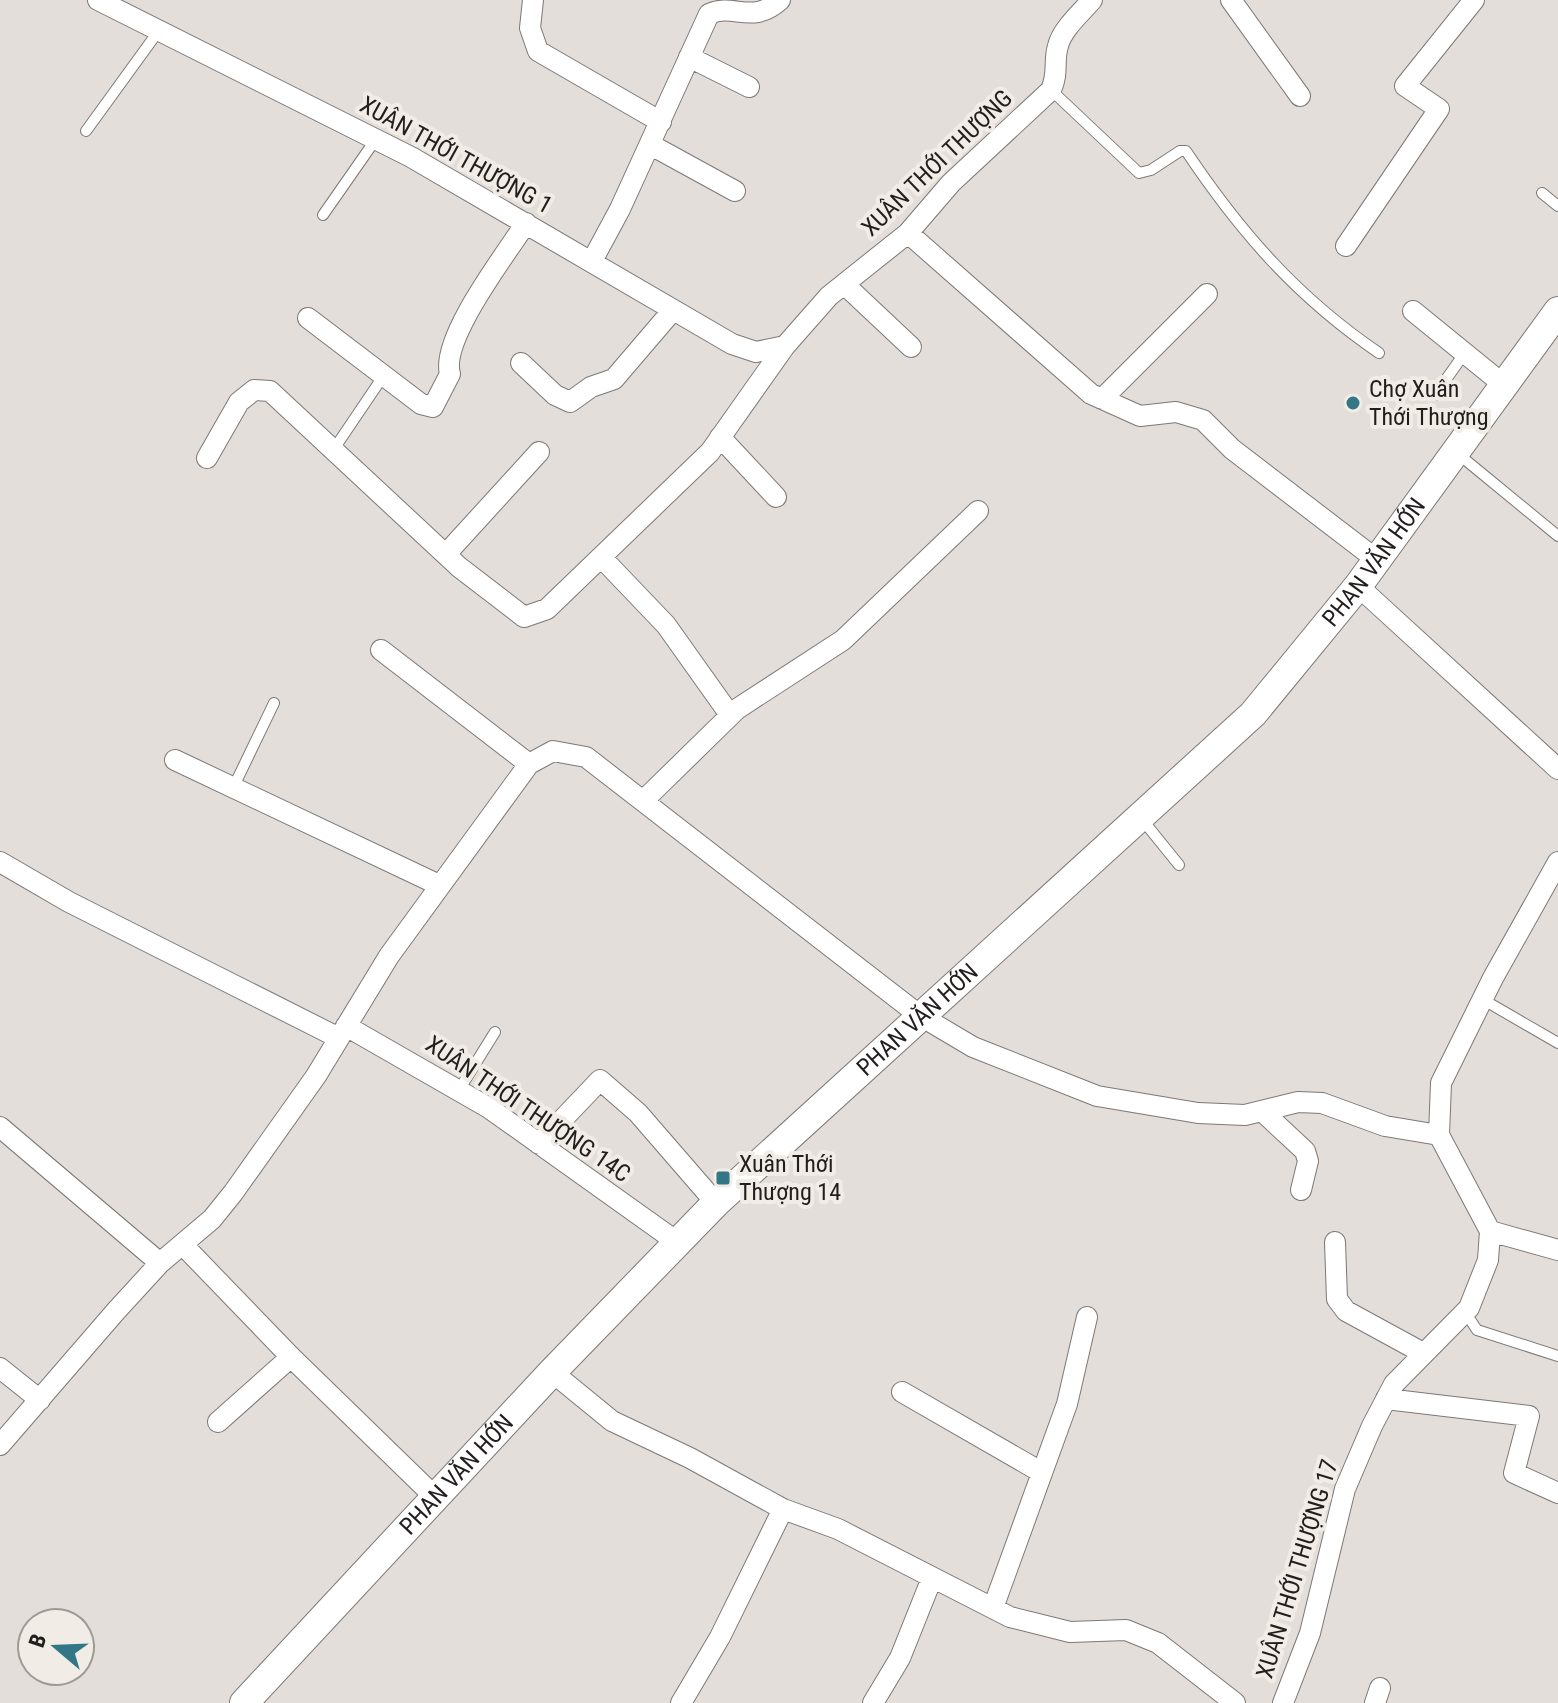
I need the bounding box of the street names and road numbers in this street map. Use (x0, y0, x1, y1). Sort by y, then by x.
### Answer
street label: XUÂN THỚI THƯỢNG (856, 84, 1018, 242)
street label: XUÂN THỚI THƯỢNG 1 (355, 91, 557, 219)
street label: PHAN VĂN HỚN (1317, 493, 1431, 632)
street label: PHAN VĂN HỚN (851, 958, 984, 1082)
street label: XUÂN THỚI THƯỢNG 14C (420, 1030, 636, 1188)
street label: PHAN VĂN HỚN (394, 1409, 519, 1540)
street label: XUÂN THỚI THƯỢNG 17 (1250, 1456, 1344, 1682)

